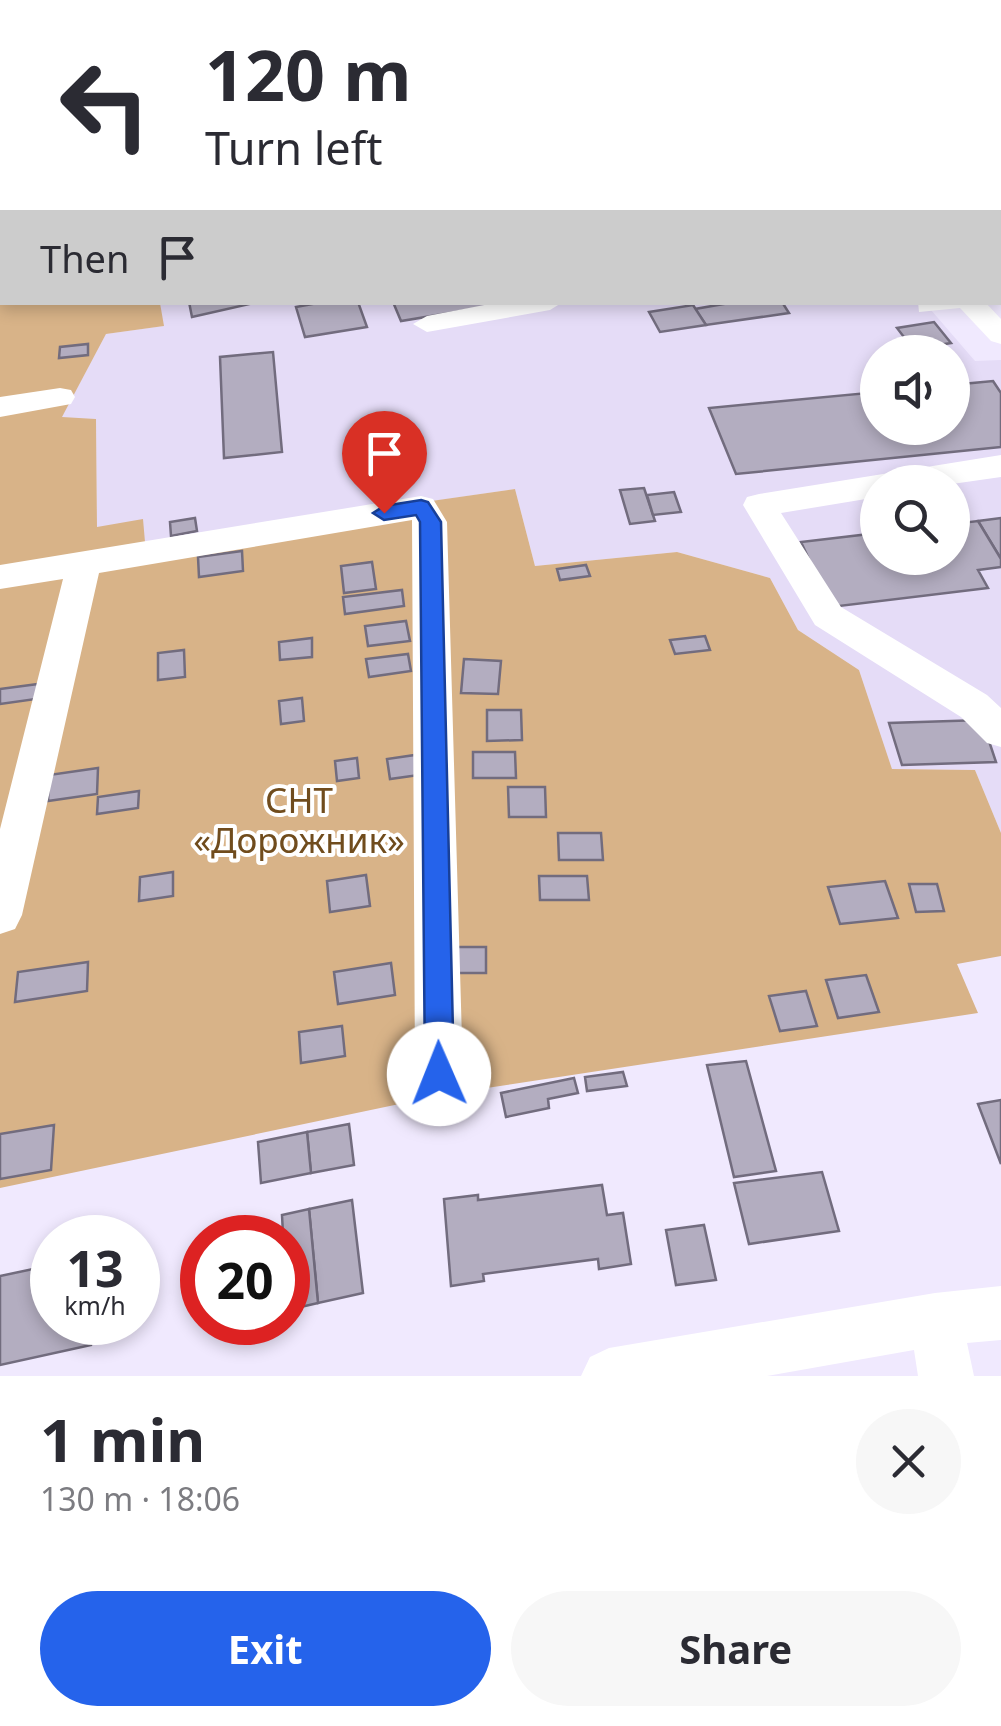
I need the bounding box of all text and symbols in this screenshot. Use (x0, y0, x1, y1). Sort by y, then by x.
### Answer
text: 120 m (205, 26, 412, 122)
icon: left (40, 40, 170, 170)
text: Turn left (205, 117, 382, 178)
icon: arrive (150, 230, 205, 285)
text: Then (40, 232, 130, 284)
map controls (860, 335, 970, 575)
button: sound (860, 335, 970, 445)
pin (342, 411, 427, 514)
icon: arrive (357, 426, 412, 481)
button: search (860, 465, 970, 575)
park label: СНТ «Дорожник» (193, 776, 405, 863)
position arrow (387, 1022, 491, 1126)
speed limit sign: 20 (180, 1215, 310, 1345)
text: 13 (66, 1234, 124, 1302)
text: km/h (64, 1288, 126, 1322)
text: 1 min (40, 1398, 205, 1480)
button: close (856, 1409, 961, 1514)
text: 130 m · 18:06 (40, 1477, 240, 1520)
button: Exit (40, 1591, 491, 1706)
button: Share (511, 1591, 961, 1706)

